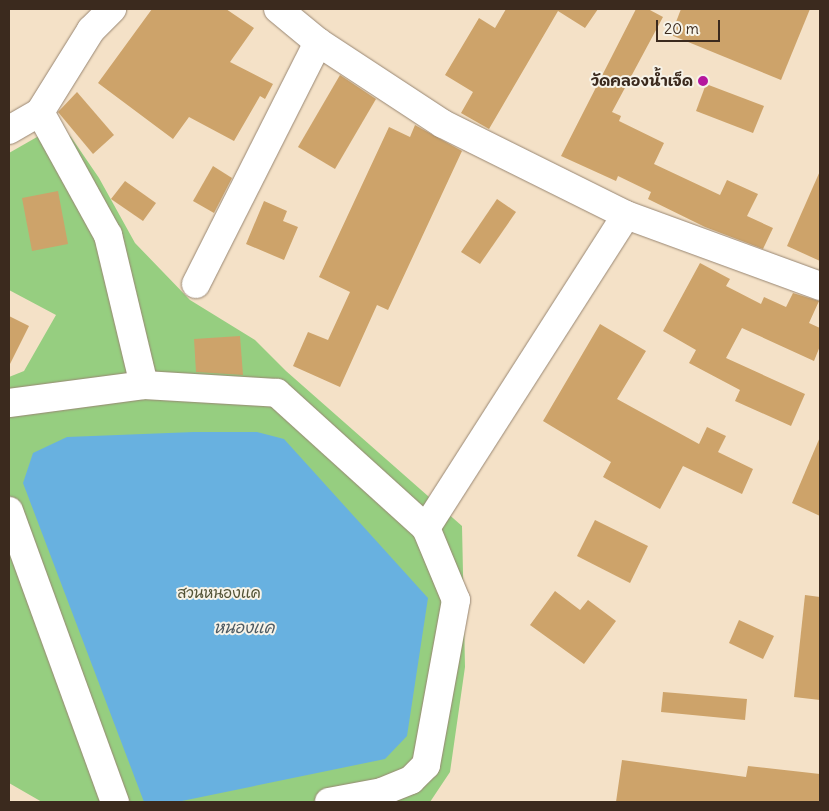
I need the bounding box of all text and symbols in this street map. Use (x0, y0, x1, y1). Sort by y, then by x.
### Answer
scale bar (659, 10, 723, 42)
text: 20 m (664, 19, 699, 38)
place label: วัดคลองน้ำเจ็ด (591, 72, 693, 90)
marker: วัดคลองน้ำเจ็ด (697, 75, 709, 87)
park label: สวนหนองแค (177, 584, 261, 602)
water label: หนองแค (214, 617, 274, 637)

